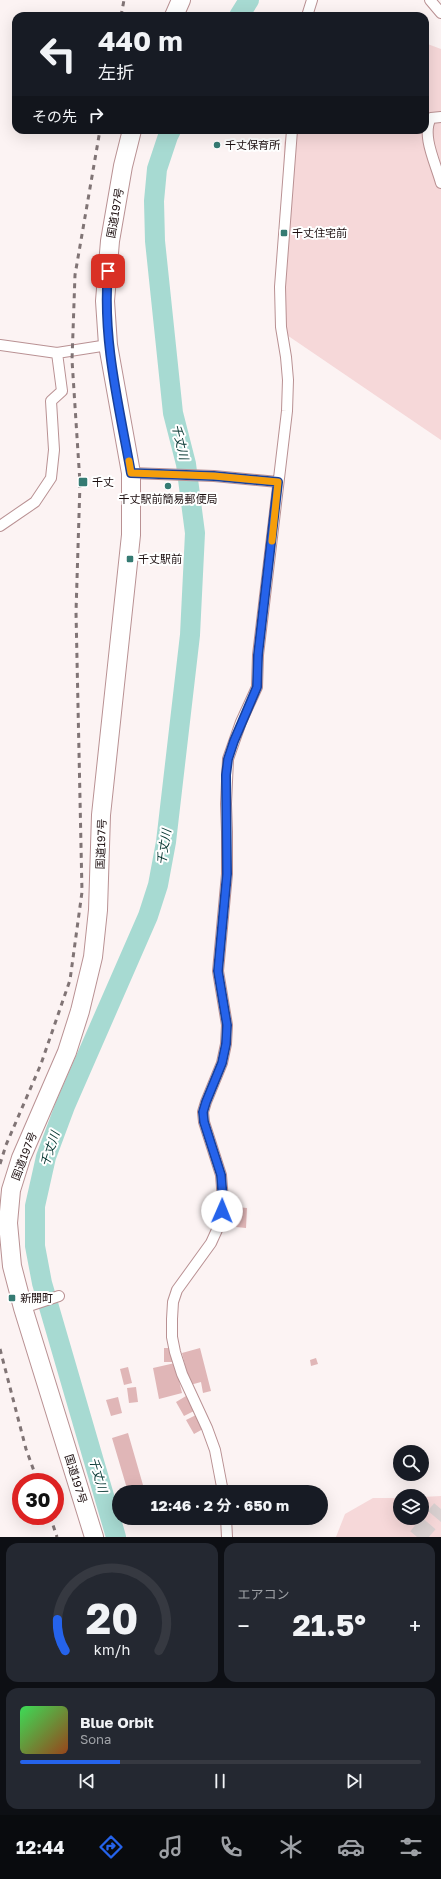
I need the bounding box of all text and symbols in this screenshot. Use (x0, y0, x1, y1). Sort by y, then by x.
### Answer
text: 440 m (98, 24, 183, 57)
icon: left (32, 28, 84, 80)
text: 左折 (98, 61, 134, 83)
icon: right (85, 104, 107, 126)
text: その先 (32, 107, 77, 125)
place label: 千丈保育所 (225, 138, 281, 151)
marker: 千丈保育所 (212, 140, 222, 150)
street label: 国道197号 (104, 187, 125, 239)
place label: 千丈住宅前 (292, 226, 347, 239)
marker: 千丈住宅前 (279, 228, 289, 238)
pin (91, 254, 125, 288)
icon: arrive (97, 260, 119, 282)
water label: 千丈川 (169, 423, 192, 463)
place label: 千丈 (92, 475, 114, 488)
marker: 千丈 (77, 476, 89, 488)
marker: 千丈駅前簡易郵便局 (163, 481, 173, 491)
place label: 千丈駅前簡易郵便局 (119, 492, 218, 505)
place label: 千丈駅前 (138, 552, 182, 565)
marker: 千丈駅前 (125, 554, 135, 564)
street label: 国道197号 (93, 818, 108, 870)
water label: 千丈川 (153, 826, 174, 866)
water label: 千丈川 (37, 1128, 63, 1168)
street label: 国道197号 (8, 1130, 39, 1182)
position arrow (201, 1190, 243, 1232)
place label: 新開町 (20, 1291, 53, 1304)
marker: 新開町 (7, 1293, 17, 1303)
map controls (393, 1445, 429, 1525)
button: search (393, 1445, 429, 1481)
street label: 国道197号 (63, 1453, 90, 1505)
water label: 千丈川 (86, 1455, 111, 1496)
speed limit sign: 30 (12, 1473, 64, 1525)
button: layers (393, 1489, 429, 1525)
text: 12:46 · 2 分 · 650 m (151, 1496, 289, 1514)
text: エアコン (238, 1586, 290, 1602)
text: 20 (86, 1592, 138, 1642)
text: 21.5° (293, 1607, 366, 1643)
text: − (238, 1612, 250, 1639)
text: + (409, 1612, 421, 1639)
text: km/h (94, 1640, 130, 1657)
text: Blue Orbit (80, 1713, 154, 1731)
text: Sona (80, 1731, 111, 1747)
icon: previous (76, 1770, 98, 1792)
icon: pause (209, 1770, 231, 1792)
icon: next (343, 1770, 365, 1792)
icon: directions (97, 1833, 125, 1861)
icon: music (157, 1833, 185, 1861)
icon: phone (217, 1833, 245, 1861)
icon: climate (277, 1833, 305, 1861)
icon: car (337, 1833, 365, 1861)
icon: filters (397, 1833, 425, 1861)
text: 12:44 (16, 1836, 65, 1858)

